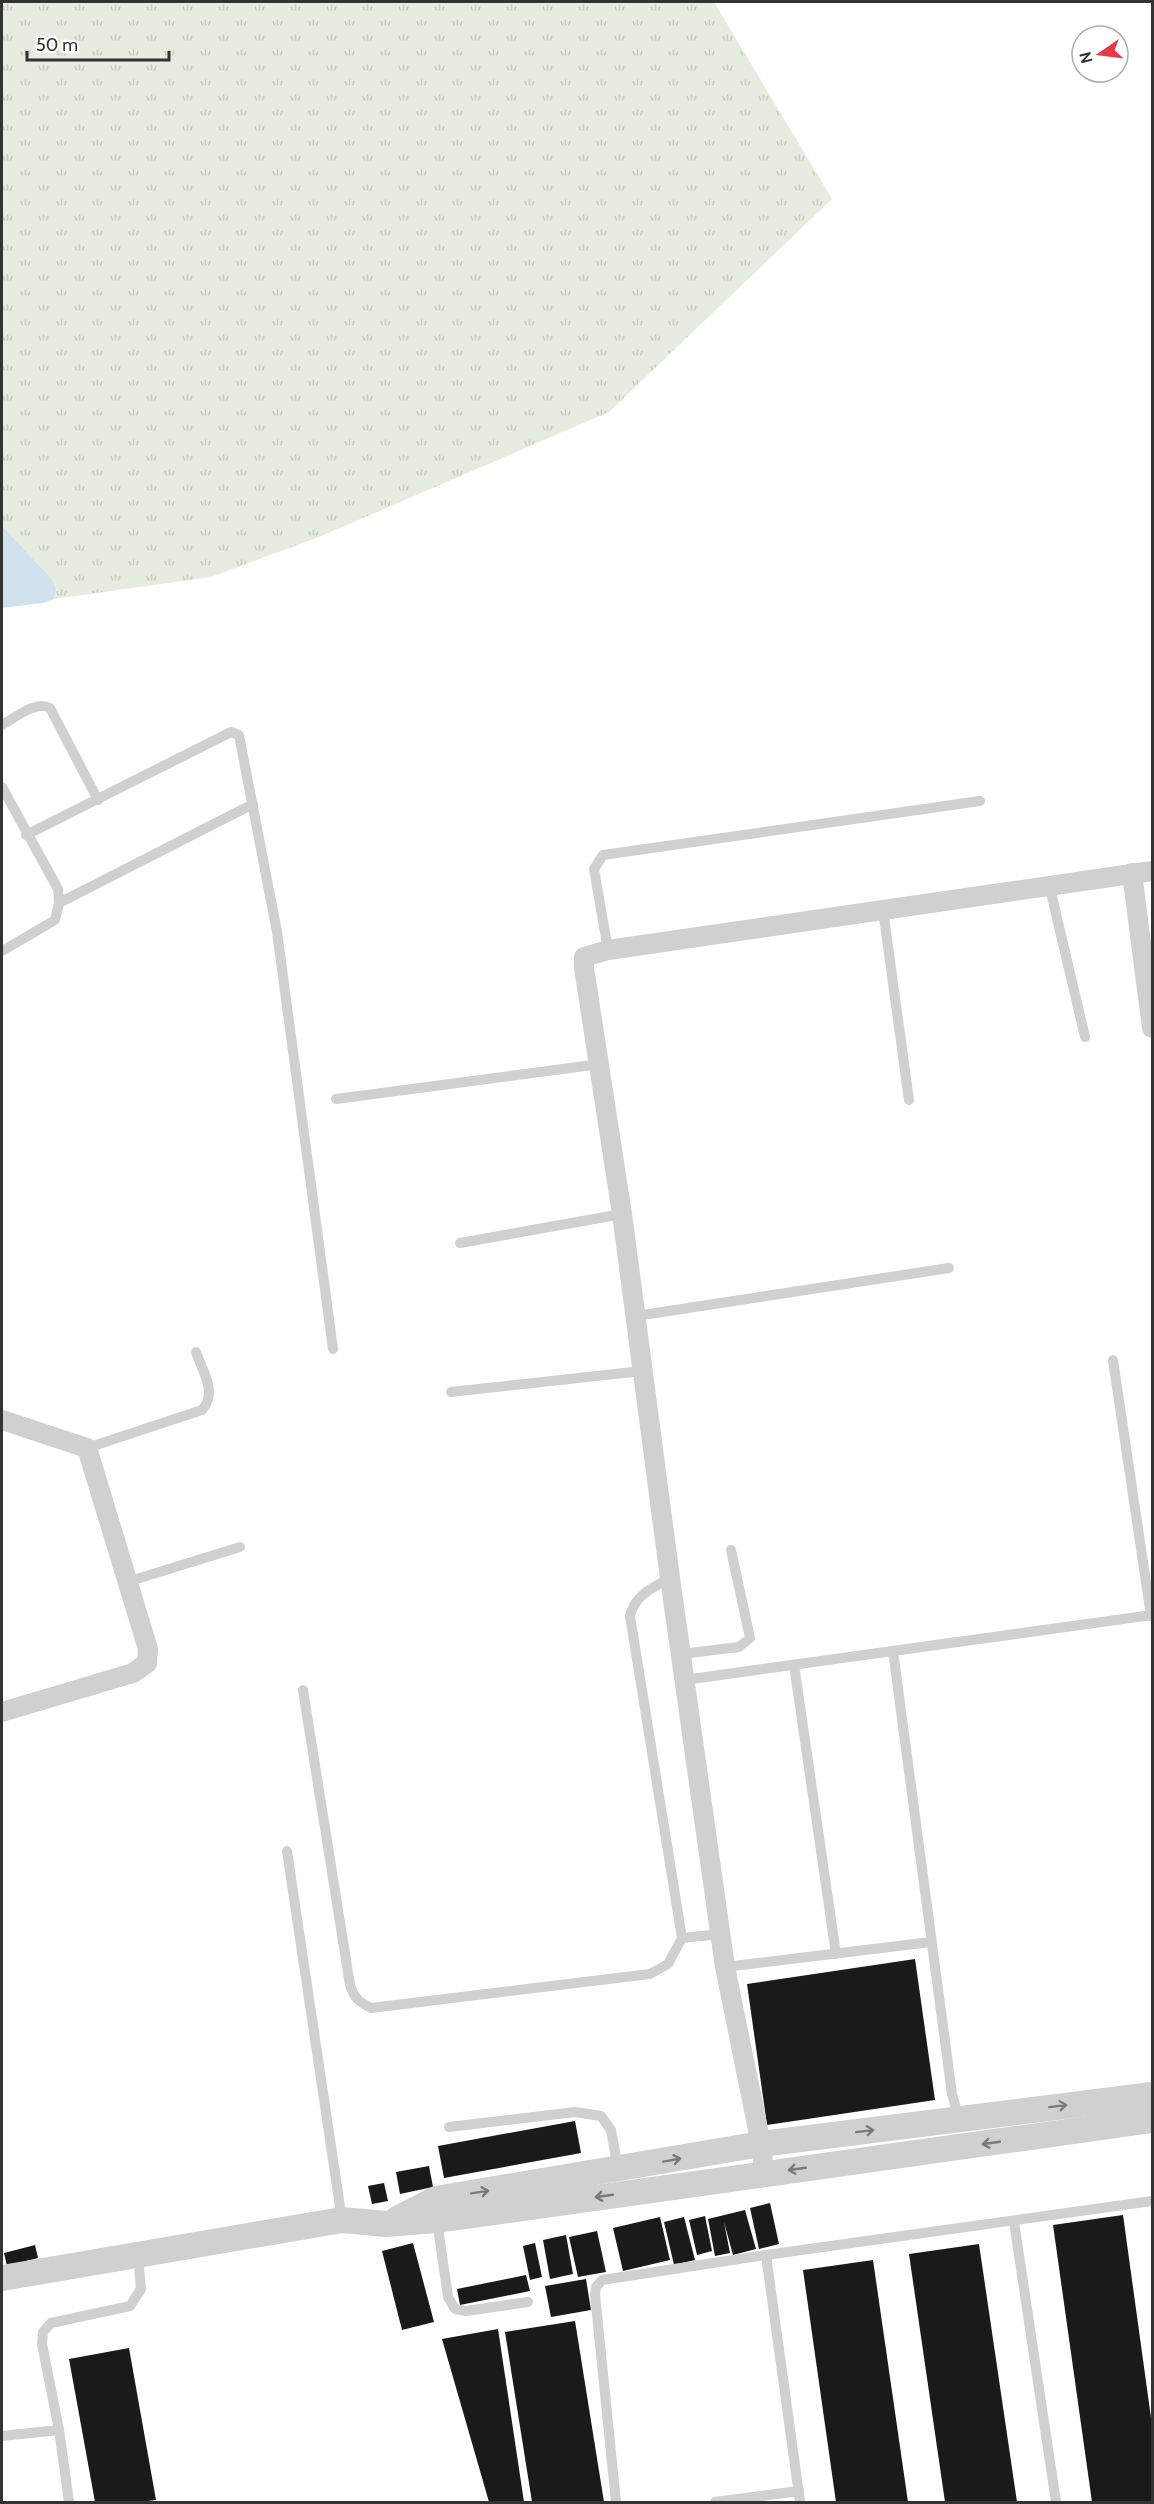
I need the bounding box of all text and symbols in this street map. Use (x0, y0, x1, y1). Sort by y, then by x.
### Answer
scale bar (27, 24, 170, 62)
north arrow (1070, 24, 1130, 84)
text: 50 m (36, 34, 78, 56)
text: N (1075, 50, 1097, 65)
one-way arrow (1048, 2101, 1068, 2112)
one-way arrow (854, 2125, 874, 2136)
one-way arrow (981, 2137, 1001, 2148)
one-way arrow (662, 2154, 681, 2165)
one-way arrow (788, 2163, 808, 2174)
one-way arrow (469, 2186, 489, 2197)
one-way arrow (595, 2191, 615, 2202)

